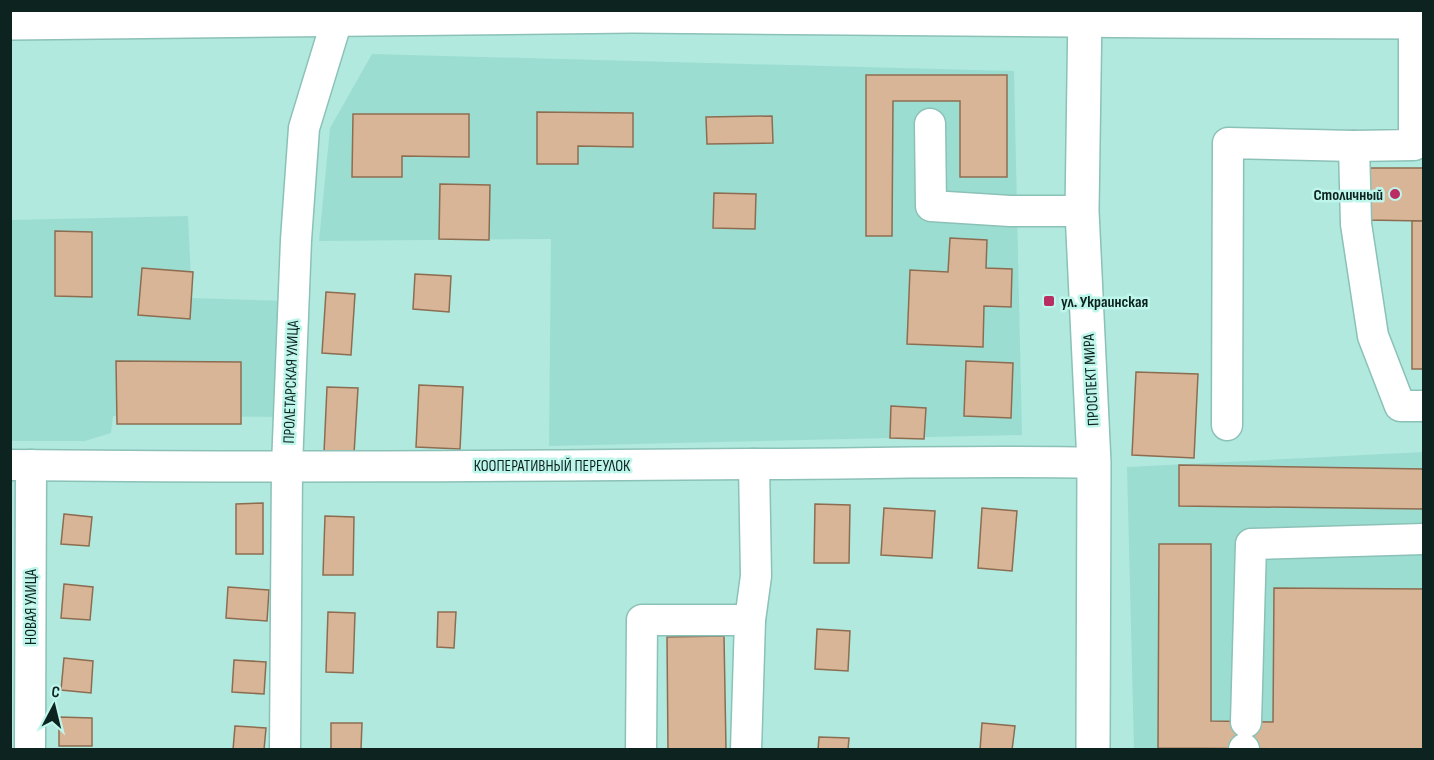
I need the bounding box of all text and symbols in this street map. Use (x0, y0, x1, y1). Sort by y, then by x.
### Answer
place label: Столичный (1313, 186, 1383, 205)
marker: Столичный (1388, 187, 1402, 201)
place label: ул. Украинская (1061, 293, 1148, 312)
marker: ул. Украинская (1042, 294, 1056, 308)
street label: ПРОЛЕТАРСКАЯ УЛИЦА (280, 320, 303, 444)
street label: ПРОСПЕКТ МИРА (1080, 333, 1103, 426)
street label: КООПЕРАТИВНЫЙ ПЕРЕУЛОК (474, 457, 631, 476)
street label: НОВАЯ УЛИЦА (22, 569, 41, 645)
north arrow (24, 676, 84, 736)
text: С (50, 683, 61, 703)

